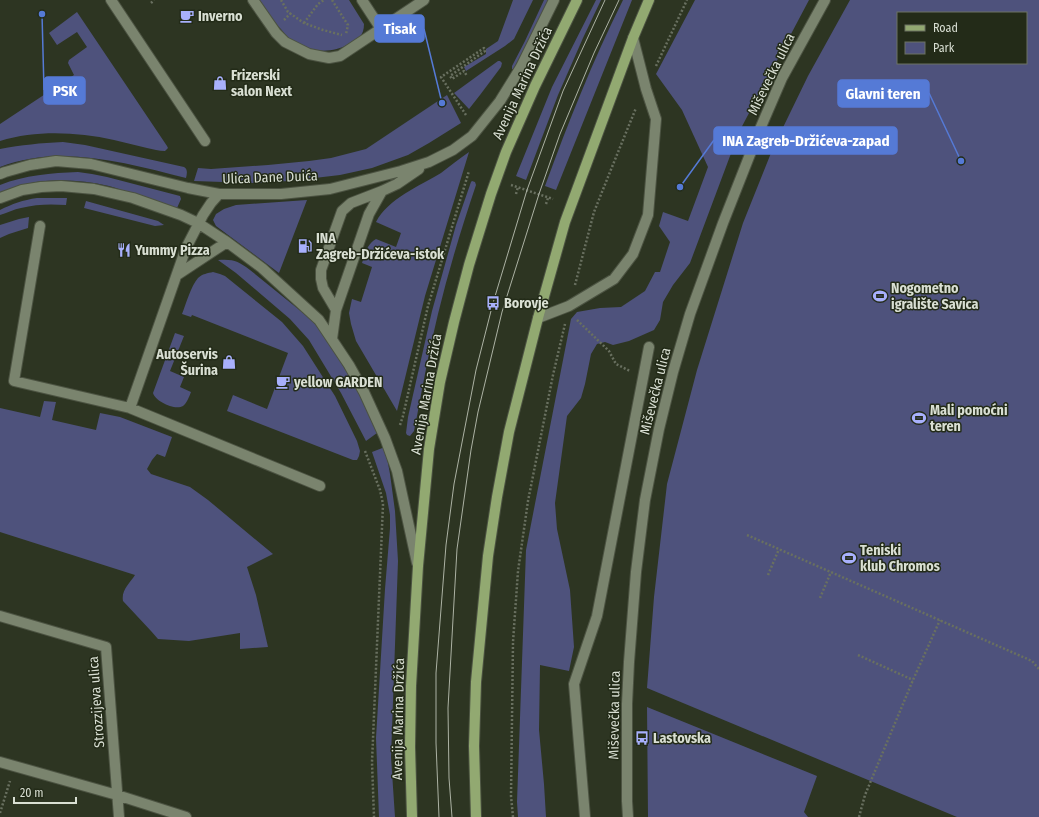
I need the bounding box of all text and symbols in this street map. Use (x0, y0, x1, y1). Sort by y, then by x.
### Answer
cafe icon: Inverno (179, 8, 195, 24)
place label: Inverno (198, 8, 243, 25)
legend (897, 12, 1027, 64)
callout: Tisak (375, 15, 424, 42)
text: Tisak (384, 20, 417, 38)
text: Road (933, 21, 958, 35)
street label: Avenija Marina Držića (489, 24, 556, 142)
street label: Miševečka ulica (744, 30, 799, 118)
text: Park (933, 41, 955, 55)
place label: Frizerski salon Next (231, 67, 293, 100)
shop icon: Frizerski salon Next (212, 75, 228, 91)
callout: PSK (44, 77, 85, 104)
callout: Glavni teren (838, 80, 929, 107)
text: PSK (53, 82, 78, 100)
text: Glavni teren (845, 85, 921, 103)
callout: INA Zagreb-Držićeva-zapad (714, 127, 897, 154)
text: INA Zagreb-Držićeva-zapad (722, 132, 890, 150)
street label: Ulica Dane Duića (222, 167, 318, 188)
place label: INA Zagreb-Držićeva-istok (316, 230, 445, 263)
fuel station icon: INA Zagreb-Držićeva-istok (297, 238, 313, 254)
restaurant icon: Yummy Pizza (116, 242, 132, 258)
place label: Yummy Pizza (134, 242, 210, 259)
place label: Nogometno igralište Savica (891, 280, 979, 313)
sports icon: Nogometno igralište Savica (872, 288, 888, 304)
bus stop icon: Borovje (485, 295, 501, 311)
place label: Borovje (504, 295, 549, 312)
street label: Avenija Marina Držića (407, 332, 446, 456)
place label: Autoservis Šurina (155, 346, 218, 379)
street label: Miševečka ulica (636, 346, 675, 436)
shop icon: Autoservis Šurina (221, 354, 237, 370)
cafe icon: yellow GARDEN (275, 374, 291, 390)
place label: yellow GARDEN (293, 374, 382, 391)
place label: Mali pomoćni teren (930, 402, 1008, 435)
sports icon: Mali pomoćni teren (911, 410, 927, 426)
place label: Teniski klub Chromos (860, 542, 940, 575)
sports icon: Teniski klub Chromos (841, 550, 857, 566)
street label: Strozzijeva ulica (85, 655, 108, 748)
street label: Avenija Marina Držića (389, 658, 408, 780)
street label: Miševečka ulica (605, 670, 624, 760)
bus stop icon: Lastovska (634, 730, 650, 746)
place label: Lastovska (653, 730, 711, 747)
scale bar (14, 779, 76, 805)
text: 20 m (20, 786, 44, 800)

